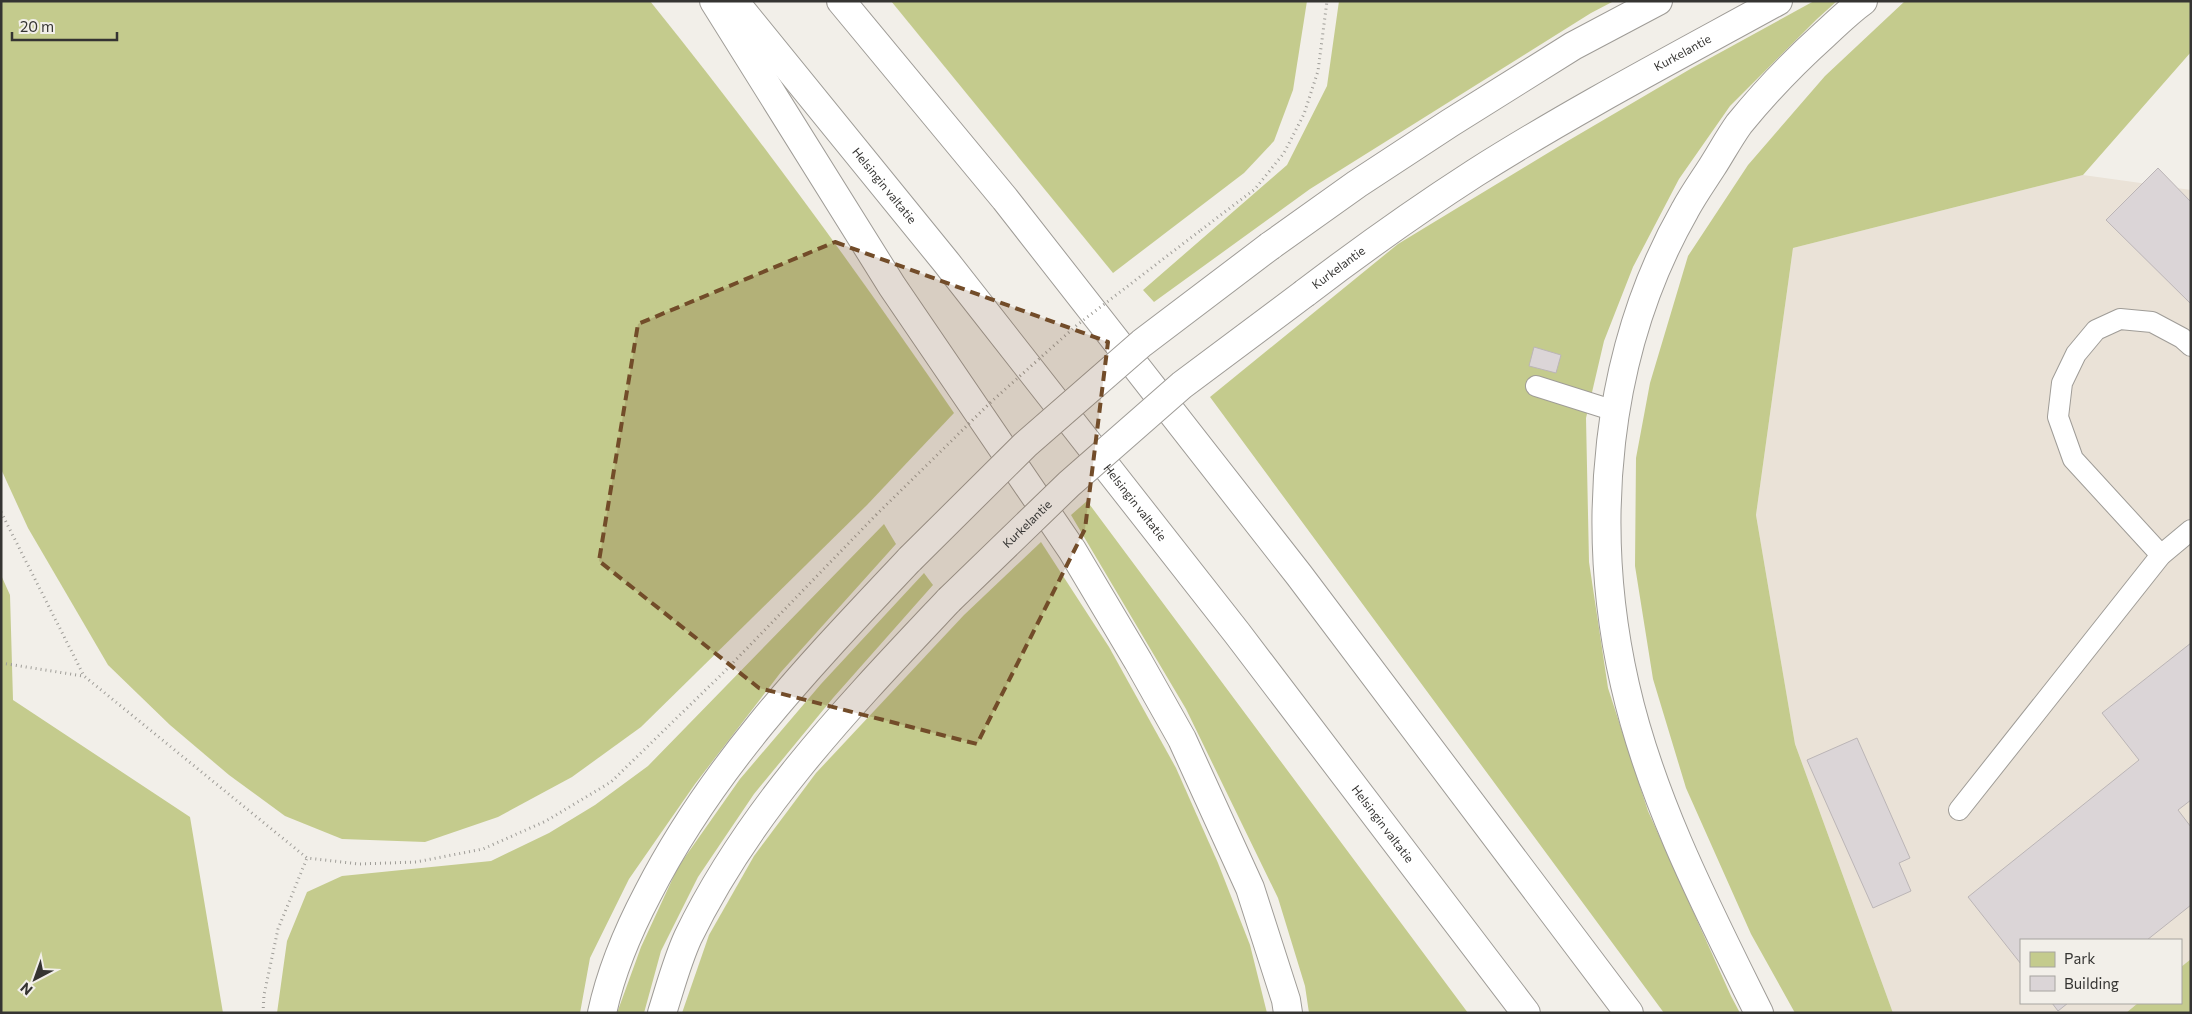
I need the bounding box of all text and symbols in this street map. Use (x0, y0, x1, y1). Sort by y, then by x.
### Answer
scale bar (12, 10, 118, 42)
text: 20 m (20, 17, 54, 35)
street label: Kurkelantie (1651, 31, 1713, 73)
street label: Helsingin valtatie (850, 144, 920, 226)
street label: Kurkelantie (1309, 243, 1367, 291)
street label: Helsingin valtatie (1101, 461, 1170, 543)
street label: Kurkelantie (999, 497, 1054, 550)
street label: Helsingin valtatie (1349, 782, 1417, 865)
legend (2020, 939, 2182, 1004)
text: Park (2064, 949, 2095, 967)
north arrow (10, 954, 60, 1004)
text: Building (2064, 974, 2119, 992)
text: N (17, 979, 36, 999)

